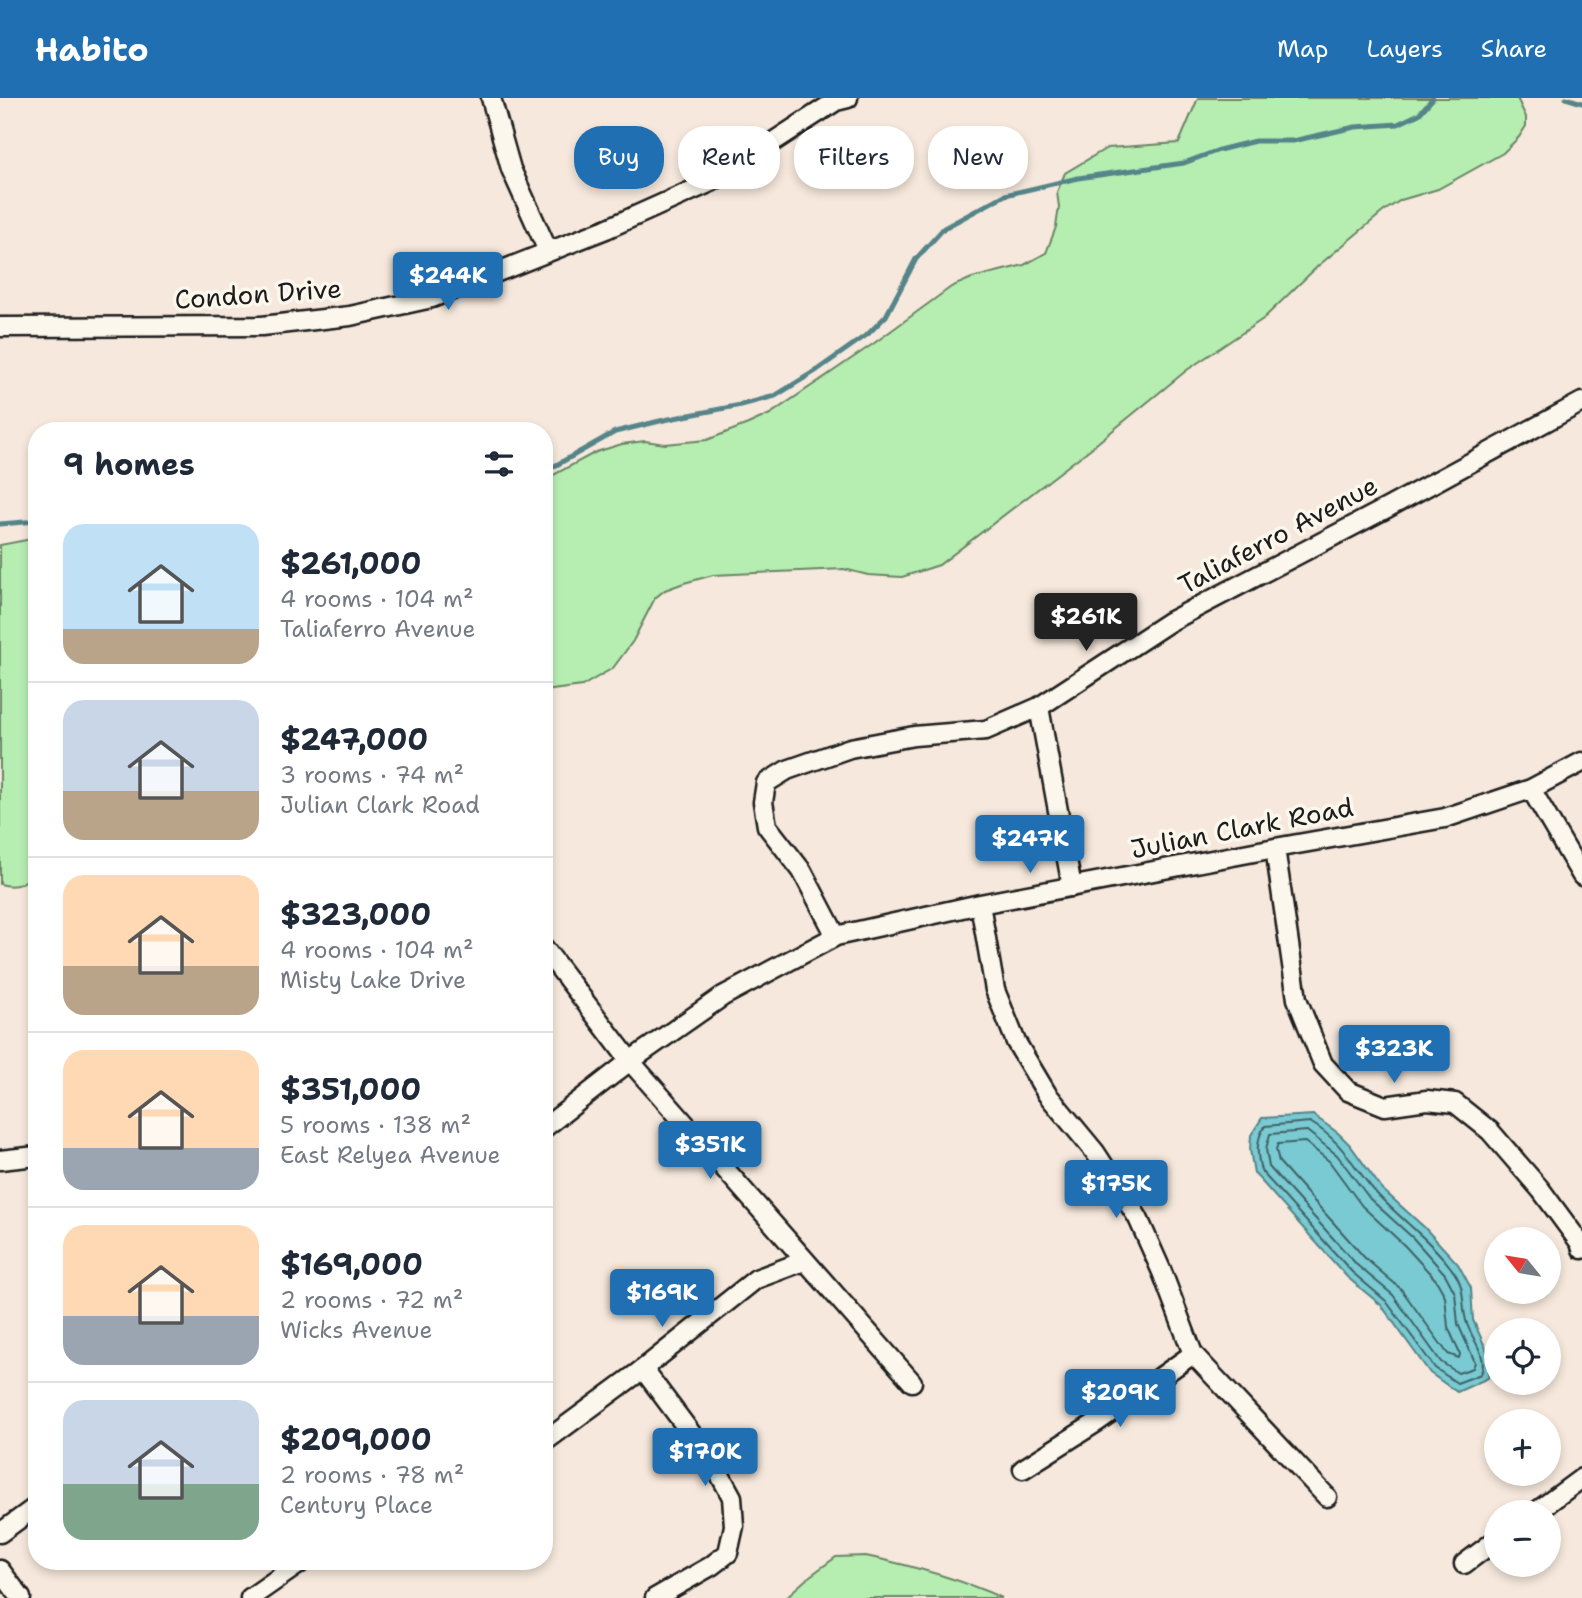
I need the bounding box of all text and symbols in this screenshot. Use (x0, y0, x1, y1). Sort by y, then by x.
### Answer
text: Habito (35, 27, 149, 72)
text: Map (1277, 33, 1328, 65)
text: Layers (1366, 33, 1443, 65)
text: Share (1481, 33, 1547, 65)
chip: Buy (574, 126, 664, 189)
chip: Rent (678, 126, 780, 189)
chip: Filters (794, 126, 914, 189)
chip: New (928, 126, 1028, 189)
pin: $244K (399, 252, 497, 312)
text: $244K (409, 260, 487, 290)
street label: Condon Drive (173, 270, 343, 317)
text: 9 homes (63, 444, 195, 485)
icon: filters (480, 445, 518, 483)
street label: Taliaferro Avenue (1172, 467, 1384, 602)
text: $261,000 (280, 543, 422, 584)
icon: home (119, 552, 203, 636)
text: 4 rooms · 104 m² (280, 584, 473, 614)
pin: $261K (1037, 594, 1135, 653)
text: $261K (1050, 601, 1122, 631)
text: Taliaferro Avenue (280, 614, 475, 644)
text: $247,000 (280, 719, 428, 760)
icon: home (119, 728, 203, 812)
text: 3 rooms · 74 m² (280, 760, 464, 790)
street label: Julian Clark Road (1128, 789, 1356, 866)
text: Julian Clark Road (280, 790, 480, 820)
pin: $247K (981, 816, 1079, 875)
text: $247K (991, 823, 1069, 853)
text: $323,000 (280, 894, 431, 935)
icon: home (119, 903, 203, 987)
text: 4 rooms · 104 m² (280, 935, 473, 965)
text: Misty Lake Drive (280, 965, 466, 995)
pin: $323K (1345, 1026, 1443, 1085)
text: $323K (1355, 1033, 1433, 1063)
text: $351,000 (280, 1069, 421, 1110)
icon: home (119, 1078, 203, 1162)
text: 5 rooms · 138 m² (280, 1110, 471, 1140)
pin: $351K (661, 1122, 759, 1181)
text: $351K (674, 1129, 746, 1159)
text: East Relyea Avenue (280, 1140, 501, 1170)
pin: $175K (1067, 1160, 1165, 1220)
text: $175K (1081, 1168, 1151, 1198)
north arrow (1484, 1227, 1561, 1304)
map controls (1484, 1227, 1561, 1577)
text: $169,000 (280, 1244, 423, 1285)
icon: home (119, 1253, 203, 1337)
pin: $169K (613, 1270, 711, 1329)
text: $169K (626, 1277, 698, 1307)
text: 2 rooms · 72 m² (280, 1285, 463, 1315)
text: Wicks Avenue (280, 1315, 433, 1345)
button: locate (1484, 1318, 1561, 1395)
pin: $209K (1071, 1370, 1169, 1429)
text: $209K (1081, 1377, 1159, 1407)
button: + (1484, 1409, 1561, 1486)
text: $209,000 (280, 1419, 432, 1460)
icon: home (119, 1428, 203, 1512)
pin: $170K (656, 1428, 754, 1488)
text: $170K (669, 1436, 741, 1466)
text: 2 rooms · 78 m² (280, 1460, 464, 1490)
text: Century Place (280, 1490, 433, 1520)
button: − (1484, 1500, 1561, 1577)

